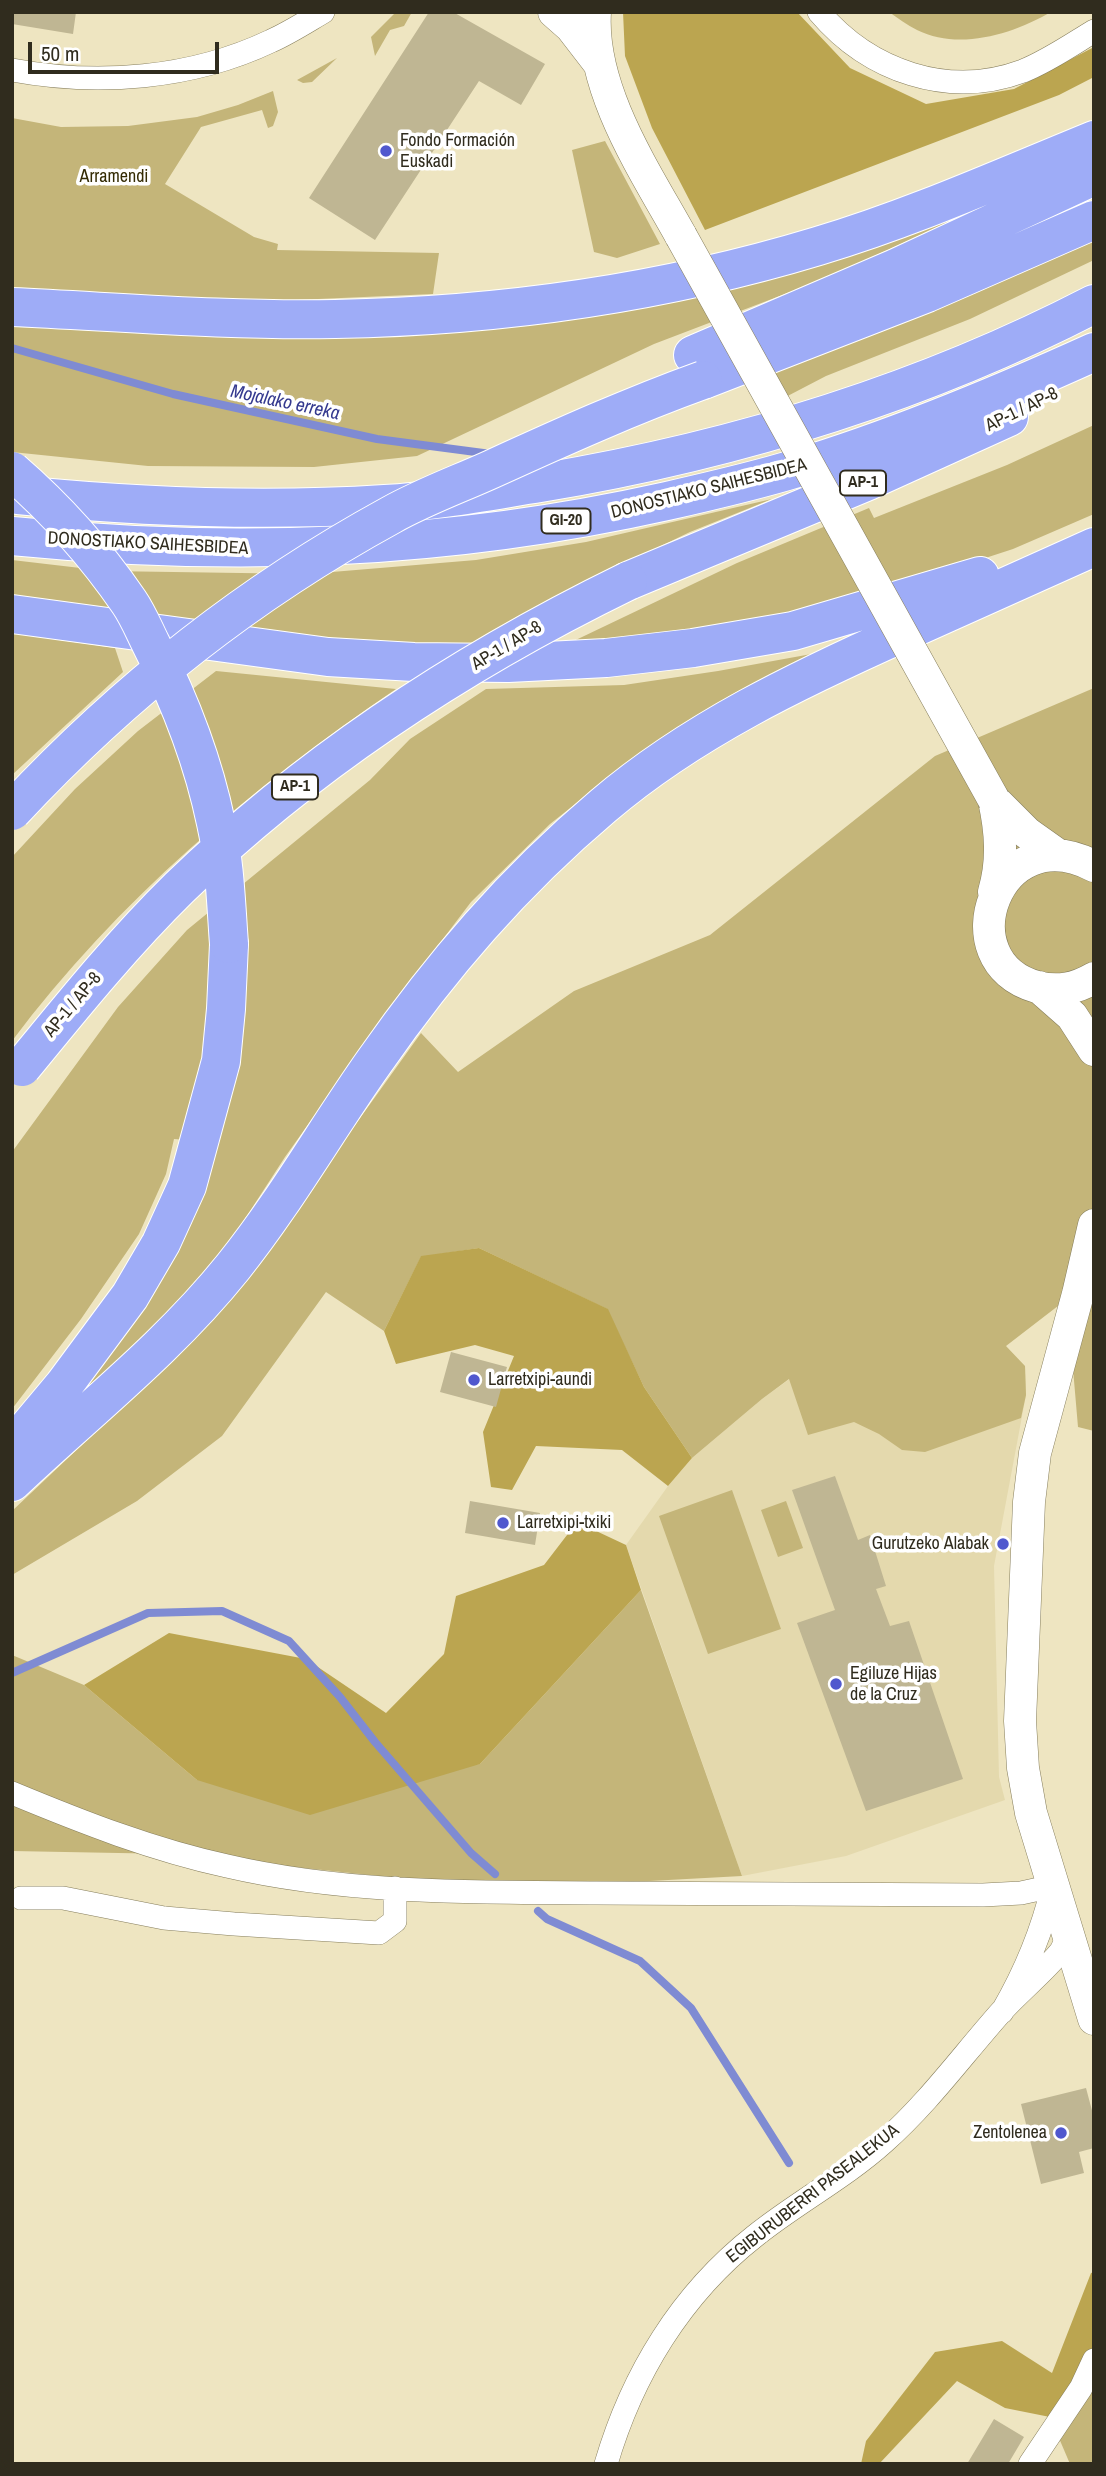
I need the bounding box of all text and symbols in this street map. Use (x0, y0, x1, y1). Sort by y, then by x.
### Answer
scale bar (32, 28, 222, 72)
text: 50 m (41, 39, 79, 68)
place label: Fondo Formación Euskadi (400, 130, 515, 172)
marker: Fondo Formación Euskadi (378, 143, 394, 159)
park label: Arramendi (80, 166, 148, 188)
water label: Mojalako erreka (228, 380, 342, 426)
street label: AP-1 / AP-8 (982, 383, 1062, 437)
street label: DONOSTIAKO SAIHESBIDEA (609, 454, 809, 524)
road number: AP-1 (840, 470, 886, 496)
road number: GI-20 (542, 508, 590, 534)
street label: DONOSTIAKO SAIHESBIDEA (47, 528, 249, 560)
street label: AP-1 / AP-8 (468, 617, 546, 675)
road number: AP-1 (272, 774, 318, 800)
street label: AP-1 / AP-8 (40, 968, 106, 1042)
place label: Larretxipi-aundi (488, 1369, 592, 1391)
marker: Larretxipi-aundi (466, 1372, 482, 1388)
place label: Larretxipi-txiki (517, 1512, 611, 1534)
marker: Larretxipi-txiki (495, 1515, 511, 1531)
place label: Gurutzeko Alabak (872, 1533, 989, 1555)
marker: Gurutzeko Alabak (995, 1536, 1011, 1552)
place label: Egiluze Hijas de la Cruz (850, 1663, 937, 1706)
marker: Egiluze Hijas de la Cruz (828, 1676, 844, 1692)
street label: EGIBURUBERRI PASEALEKUA (722, 2120, 904, 2268)
place label: Zentolenea (973, 2122, 1047, 2144)
marker: Zentolenea (1053, 2125, 1069, 2141)

